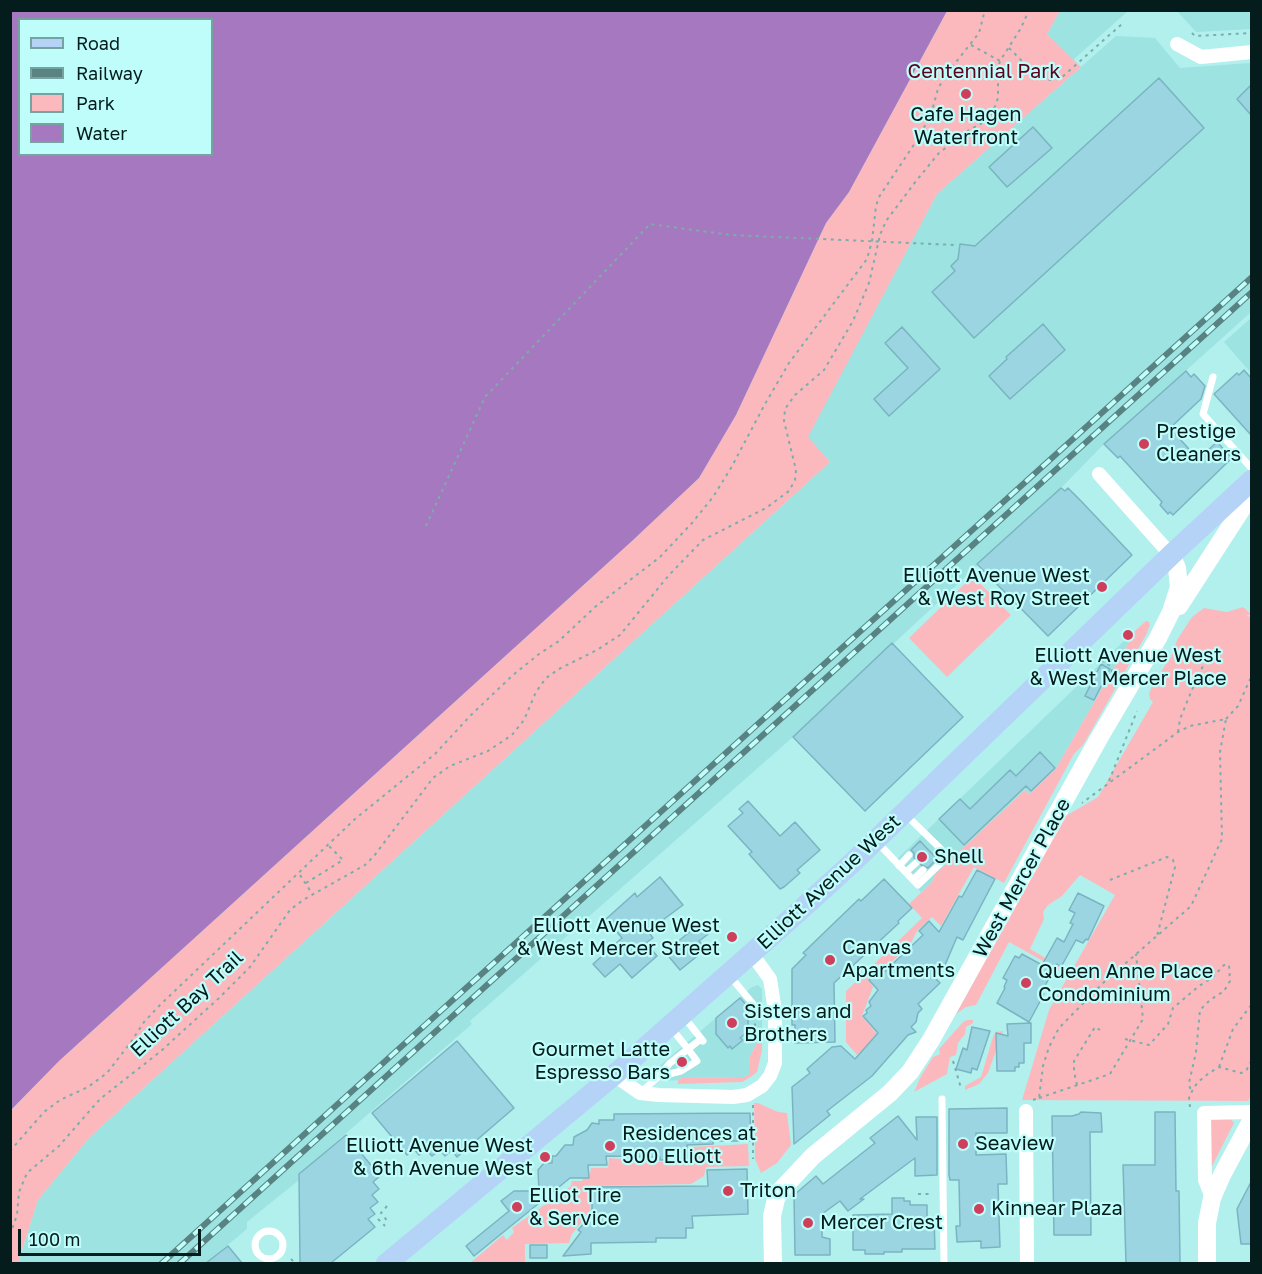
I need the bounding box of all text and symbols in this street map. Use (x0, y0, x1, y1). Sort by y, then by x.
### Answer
legend (18, 18, 213, 156)
text: Road (76, 32, 120, 54)
park label: Centennial Park (908, 60, 1060, 84)
text: Railway (76, 62, 143, 84)
marker: Cafe Hagen Waterfront (959, 87, 973, 101)
text: Park (76, 92, 115, 114)
place label: Cafe Hagen Waterfront (910, 103, 1022, 150)
text: Water (76, 122, 127, 144)
place label: Prestige Cleaners (1156, 420, 1241, 467)
marker: Prestige Cleaners (1137, 437, 1151, 451)
place label: Elliott Avenue West & West Roy Street (903, 564, 1090, 611)
marker: Elliott Avenue West & West Roy Street (1095, 580, 1109, 594)
marker: Elliott Avenue West & West Mercer Place (1121, 628, 1135, 642)
place label: Elliott Avenue West & West Mercer Place (1030, 644, 1226, 691)
street label: West Mercer Place (968, 794, 1076, 962)
street label: Elliott Avenue West (752, 809, 906, 955)
place label: Shell (934, 845, 983, 869)
marker: Shell (915, 850, 929, 864)
place label: Elliott Avenue West & West Mercer Street (517, 914, 720, 961)
marker: Elliott Avenue West & West Mercer Street (725, 930, 739, 944)
place label: Canvas Apartments (842, 936, 955, 983)
street label: Elliott Bay Trail (126, 946, 248, 1062)
marker: Canvas Apartments (823, 953, 837, 967)
place label: Queen Anne Place Condominium (1038, 960, 1213, 1007)
marker: Queen Anne Place Condominium (1019, 976, 1033, 990)
place label: Sisters and Brothers (744, 1000, 852, 1047)
marker: Sisters and Brothers (725, 1016, 739, 1030)
place label: Gourmet Latte Espresso Bars (532, 1038, 670, 1085)
marker: Gourmet Latte Espresso Bars (675, 1055, 689, 1069)
place label: Residences at 500 Elliott (622, 1122, 756, 1169)
place label: Seaview (975, 1132, 1054, 1156)
place label: Elliott Avenue West & 6th Avenue West (346, 1134, 533, 1181)
marker: Seaview (956, 1137, 970, 1151)
marker: Residences at 500 Elliott (603, 1139, 617, 1153)
marker: Elliott Avenue West & 6th Avenue West (538, 1150, 552, 1164)
place label: Triton (740, 1179, 796, 1203)
place label: Elliot Tire & Service (529, 1184, 621, 1231)
marker: Triton (721, 1184, 735, 1198)
place label: Kinnear Plaza (991, 1197, 1123, 1221)
marker: Elliot Tire & Service (510, 1200, 524, 1214)
marker: Kinnear Plaza (972, 1202, 986, 1216)
place label: Mercer Crest (820, 1211, 943, 1235)
marker: Mercer Crest (801, 1216, 815, 1230)
scale bar (21, 1217, 204, 1255)
text: 100 m (29, 1228, 80, 1250)

